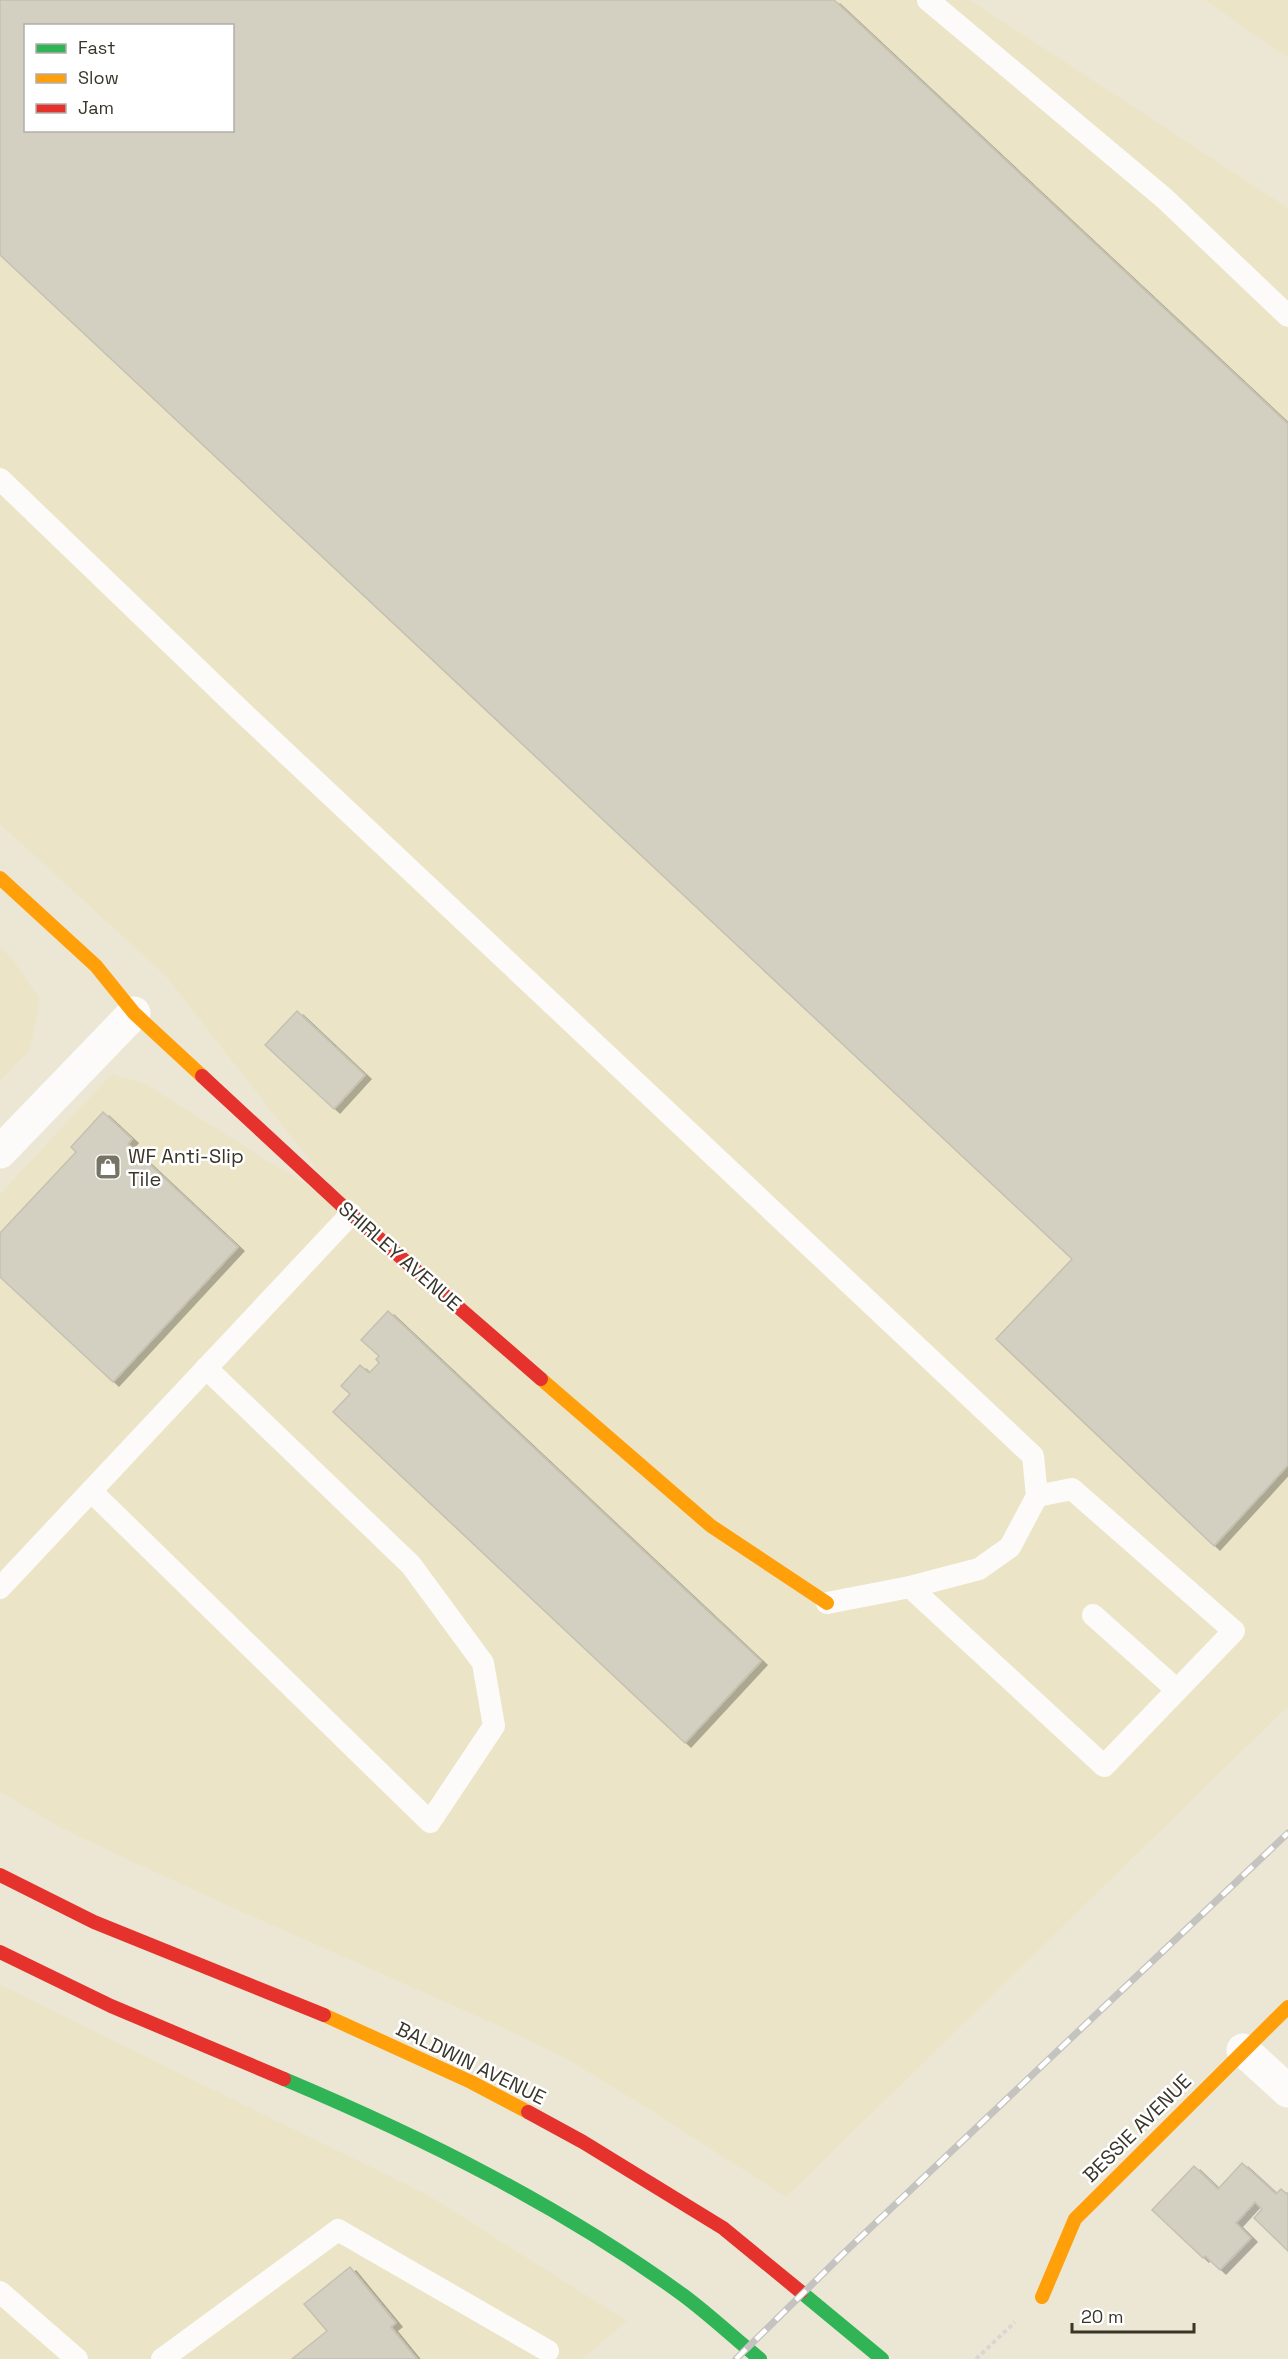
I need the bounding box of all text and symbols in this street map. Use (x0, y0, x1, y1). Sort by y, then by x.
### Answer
legend (24, 24, 234, 132)
text: Fast (78, 36, 115, 59)
text: Slow (78, 66, 119, 89)
text: Jam (78, 96, 114, 119)
place label: WF Anti-Slip Tile (128, 1143, 244, 1192)
shop icon: WF Anti-Slip Tile (93, 1152, 123, 1182)
street label: SHIRLEY AVENUE (333, 1195, 467, 1317)
street label: BALDWIN AVENUE (392, 2016, 550, 2110)
street label: BESSIE AVENUE (1077, 2068, 1197, 2188)
scale bar (1072, 2296, 1194, 2334)
text: 20 m (1081, 2305, 1124, 2328)

